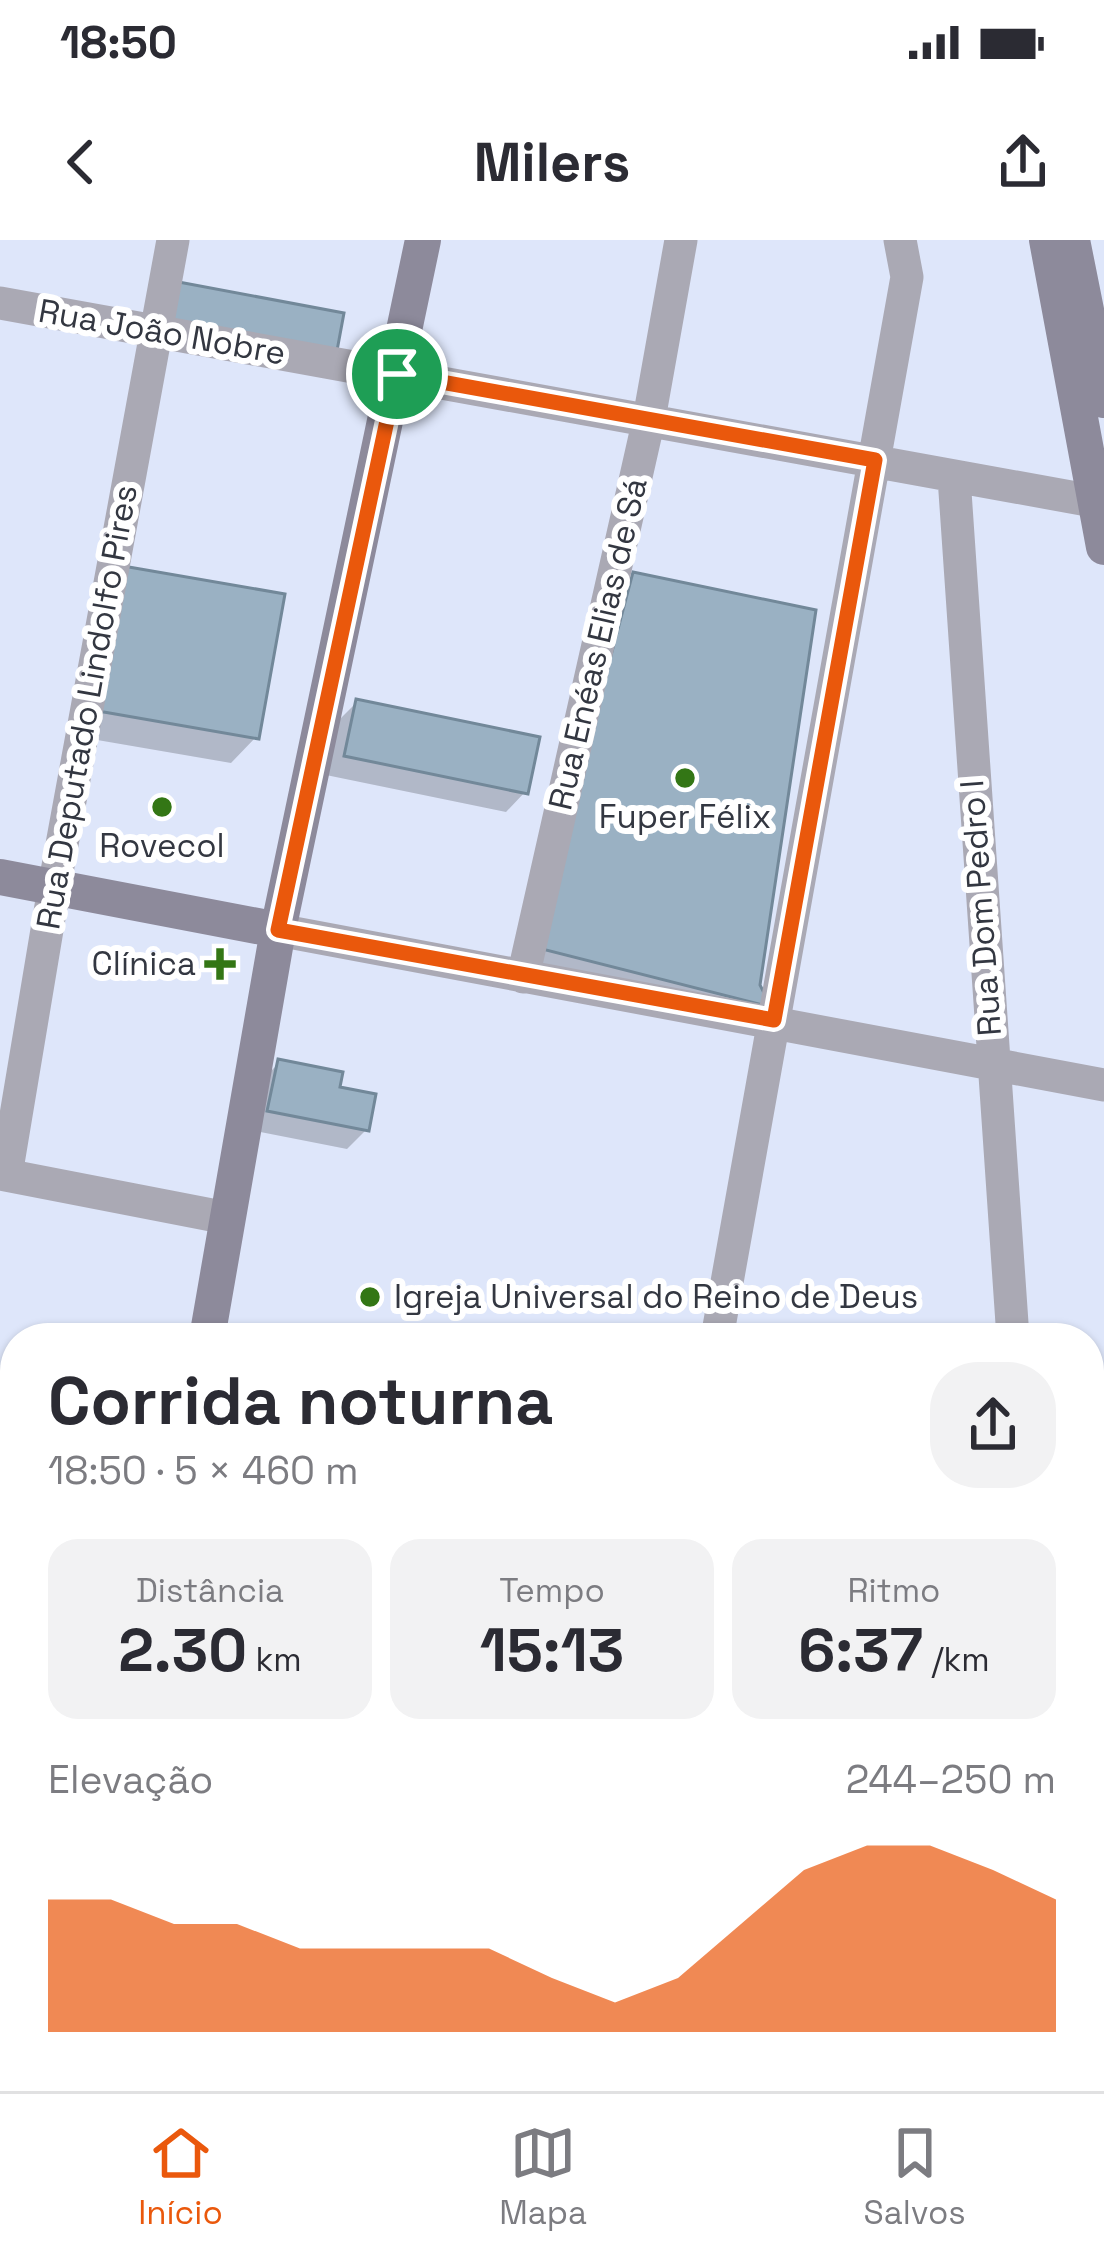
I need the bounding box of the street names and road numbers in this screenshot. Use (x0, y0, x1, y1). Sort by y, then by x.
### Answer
street label: Rua João Nobre (35, 290, 289, 374)
street label: Rua Enéas Elias de Sá (539, 474, 657, 814)
street label: Rua Deputado Lindolfo Pires (27, 482, 147, 932)
street label: Rua Dom Pedro I (951, 779, 1011, 1037)

